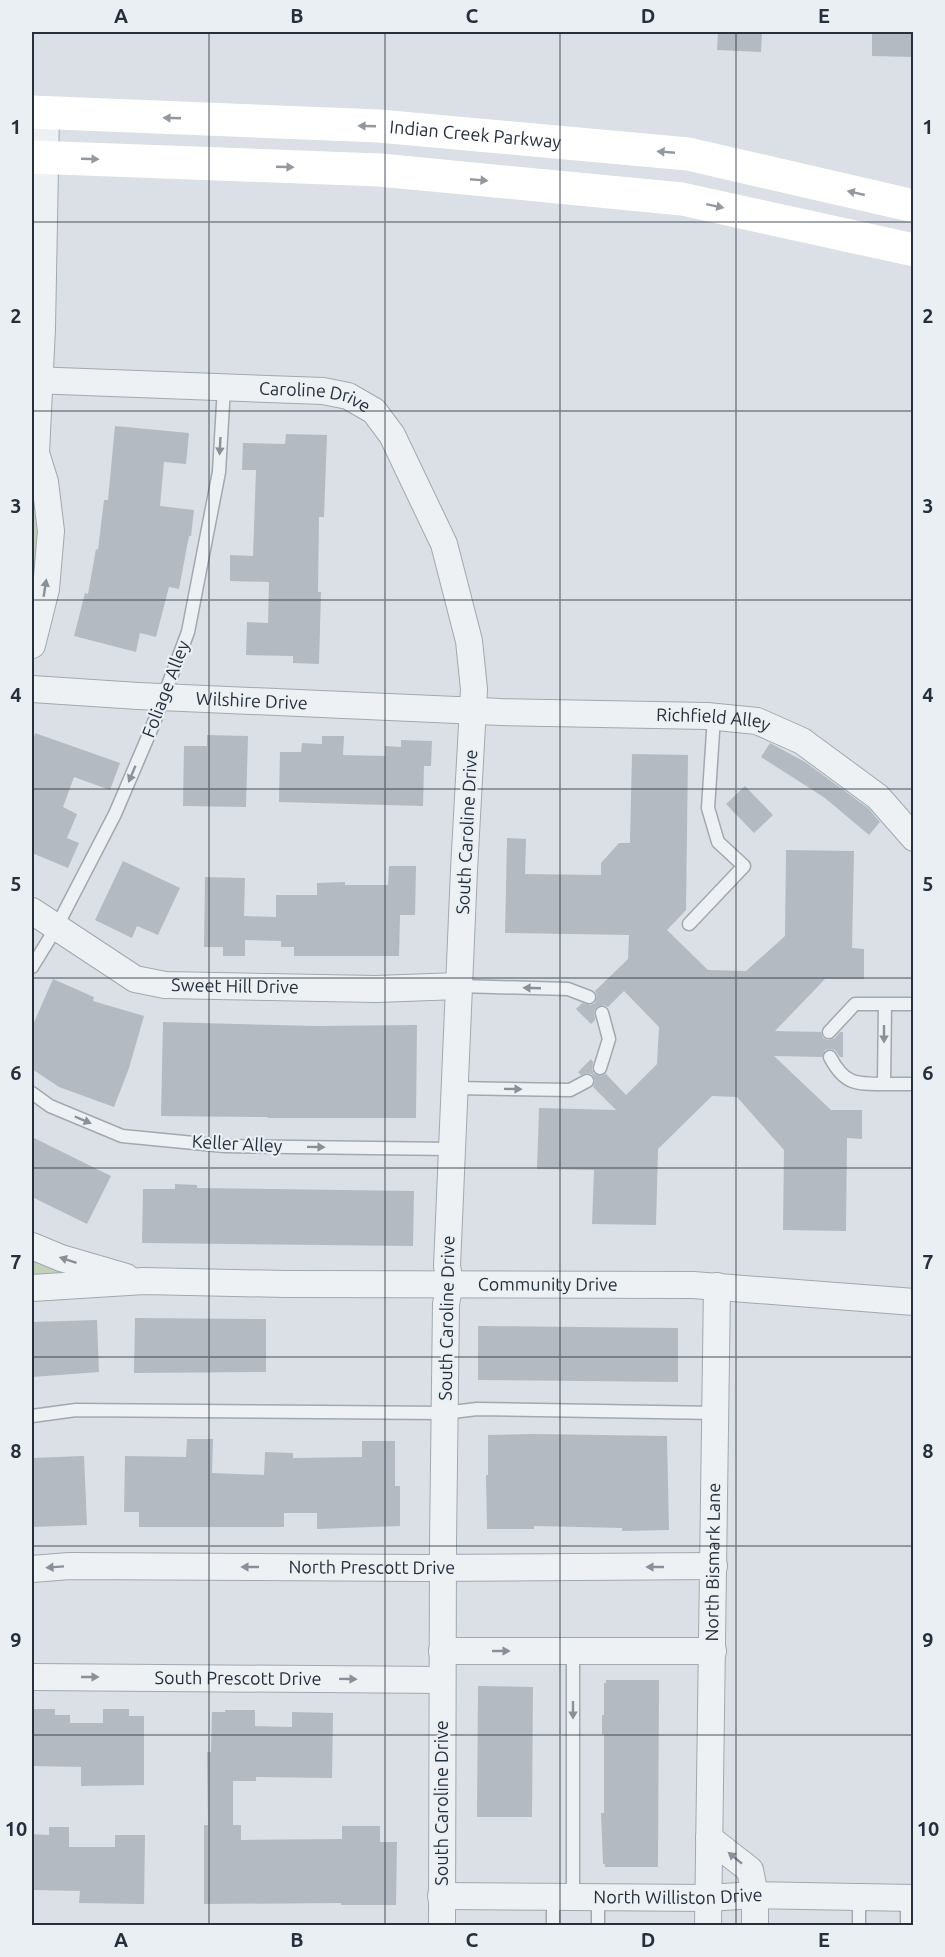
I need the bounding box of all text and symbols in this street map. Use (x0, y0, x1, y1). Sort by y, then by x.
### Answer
text: A (114, 4, 128, 27)
text: B (290, 4, 304, 27)
text: C (466, 4, 479, 27)
text: D (641, 4, 655, 27)
text: E (818, 4, 830, 27)
one-way arrow (163, 113, 182, 123)
text: 1 (10, 115, 22, 138)
text: 1 (922, 115, 934, 138)
street label: Indian Creek Parkway (389, 116, 562, 151)
one-way arrow (358, 121, 377, 130)
one-way arrow (656, 148, 675, 157)
one-way arrow (80, 154, 99, 164)
one-way arrow (275, 162, 294, 171)
one-way arrow (470, 175, 489, 185)
one-way arrow (847, 187, 866, 197)
one-way arrow (705, 202, 724, 211)
text: 2 (10, 304, 22, 327)
text: 2 (922, 304, 934, 327)
street label: Caroline Drive (259, 378, 374, 416)
one-way arrow (216, 436, 225, 455)
text: 3 (10, 494, 22, 517)
text: 3 (922, 494, 934, 517)
one-way arrow (41, 579, 50, 598)
street label: Foliage Alley (137, 637, 193, 740)
text: 4 (10, 683, 22, 706)
text: 4 (922, 683, 934, 706)
street label: Wilshire Drive (195, 688, 308, 712)
street label: Richfield Alley (656, 704, 774, 735)
street label: South Caroline Drive (452, 749, 480, 915)
one-way arrow (127, 765, 136, 783)
text: 5 (10, 872, 22, 895)
text: 5 (922, 872, 934, 895)
street label: Sweet Hill Drive (171, 974, 299, 997)
one-way arrow (522, 983, 541, 992)
one-way arrow (879, 1024, 889, 1043)
text: 6 (10, 1061, 22, 1084)
text: 6 (922, 1061, 934, 1084)
one-way arrow (504, 1084, 523, 1094)
one-way arrow (74, 1116, 92, 1125)
street label: Keller Alley (191, 1131, 283, 1155)
one-way arrow (307, 1142, 326, 1152)
street label: South Caroline Drive (435, 1235, 457, 1401)
text: 7 (10, 1250, 22, 1273)
text: 7 (922, 1250, 934, 1273)
one-way arrow (59, 1255, 77, 1264)
street label: Community Drive (478, 1273, 618, 1294)
text: 8 (10, 1439, 22, 1462)
text: 8 (922, 1439, 934, 1462)
street label: North Bismark Lane (701, 1482, 723, 1642)
street label: North Prescott Drive (288, 1556, 455, 1577)
one-way arrow (241, 1562, 260, 1572)
one-way arrow (646, 1562, 665, 1572)
one-way arrow (46, 1563, 65, 1572)
text: 9 (10, 1628, 22, 1651)
text: 9 (922, 1628, 934, 1651)
one-way arrow (491, 1646, 510, 1656)
street label: South Prescott Drive (155, 1667, 321, 1688)
one-way arrow (80, 1672, 99, 1682)
one-way arrow (338, 1674, 357, 1684)
one-way arrow (568, 1700, 578, 1719)
street label: South Caroline Drive (431, 1720, 451, 1886)
text: 10 (5, 1817, 27, 1840)
text: 10 (917, 1817, 939, 1840)
one-way arrow (728, 1852, 743, 1865)
street label: North Williston Drive (593, 1884, 763, 1907)
text: A (114, 1928, 128, 1951)
text: B (290, 1928, 304, 1951)
text: C (466, 1928, 479, 1951)
text: D (641, 1928, 655, 1951)
text: E (818, 1928, 830, 1951)

